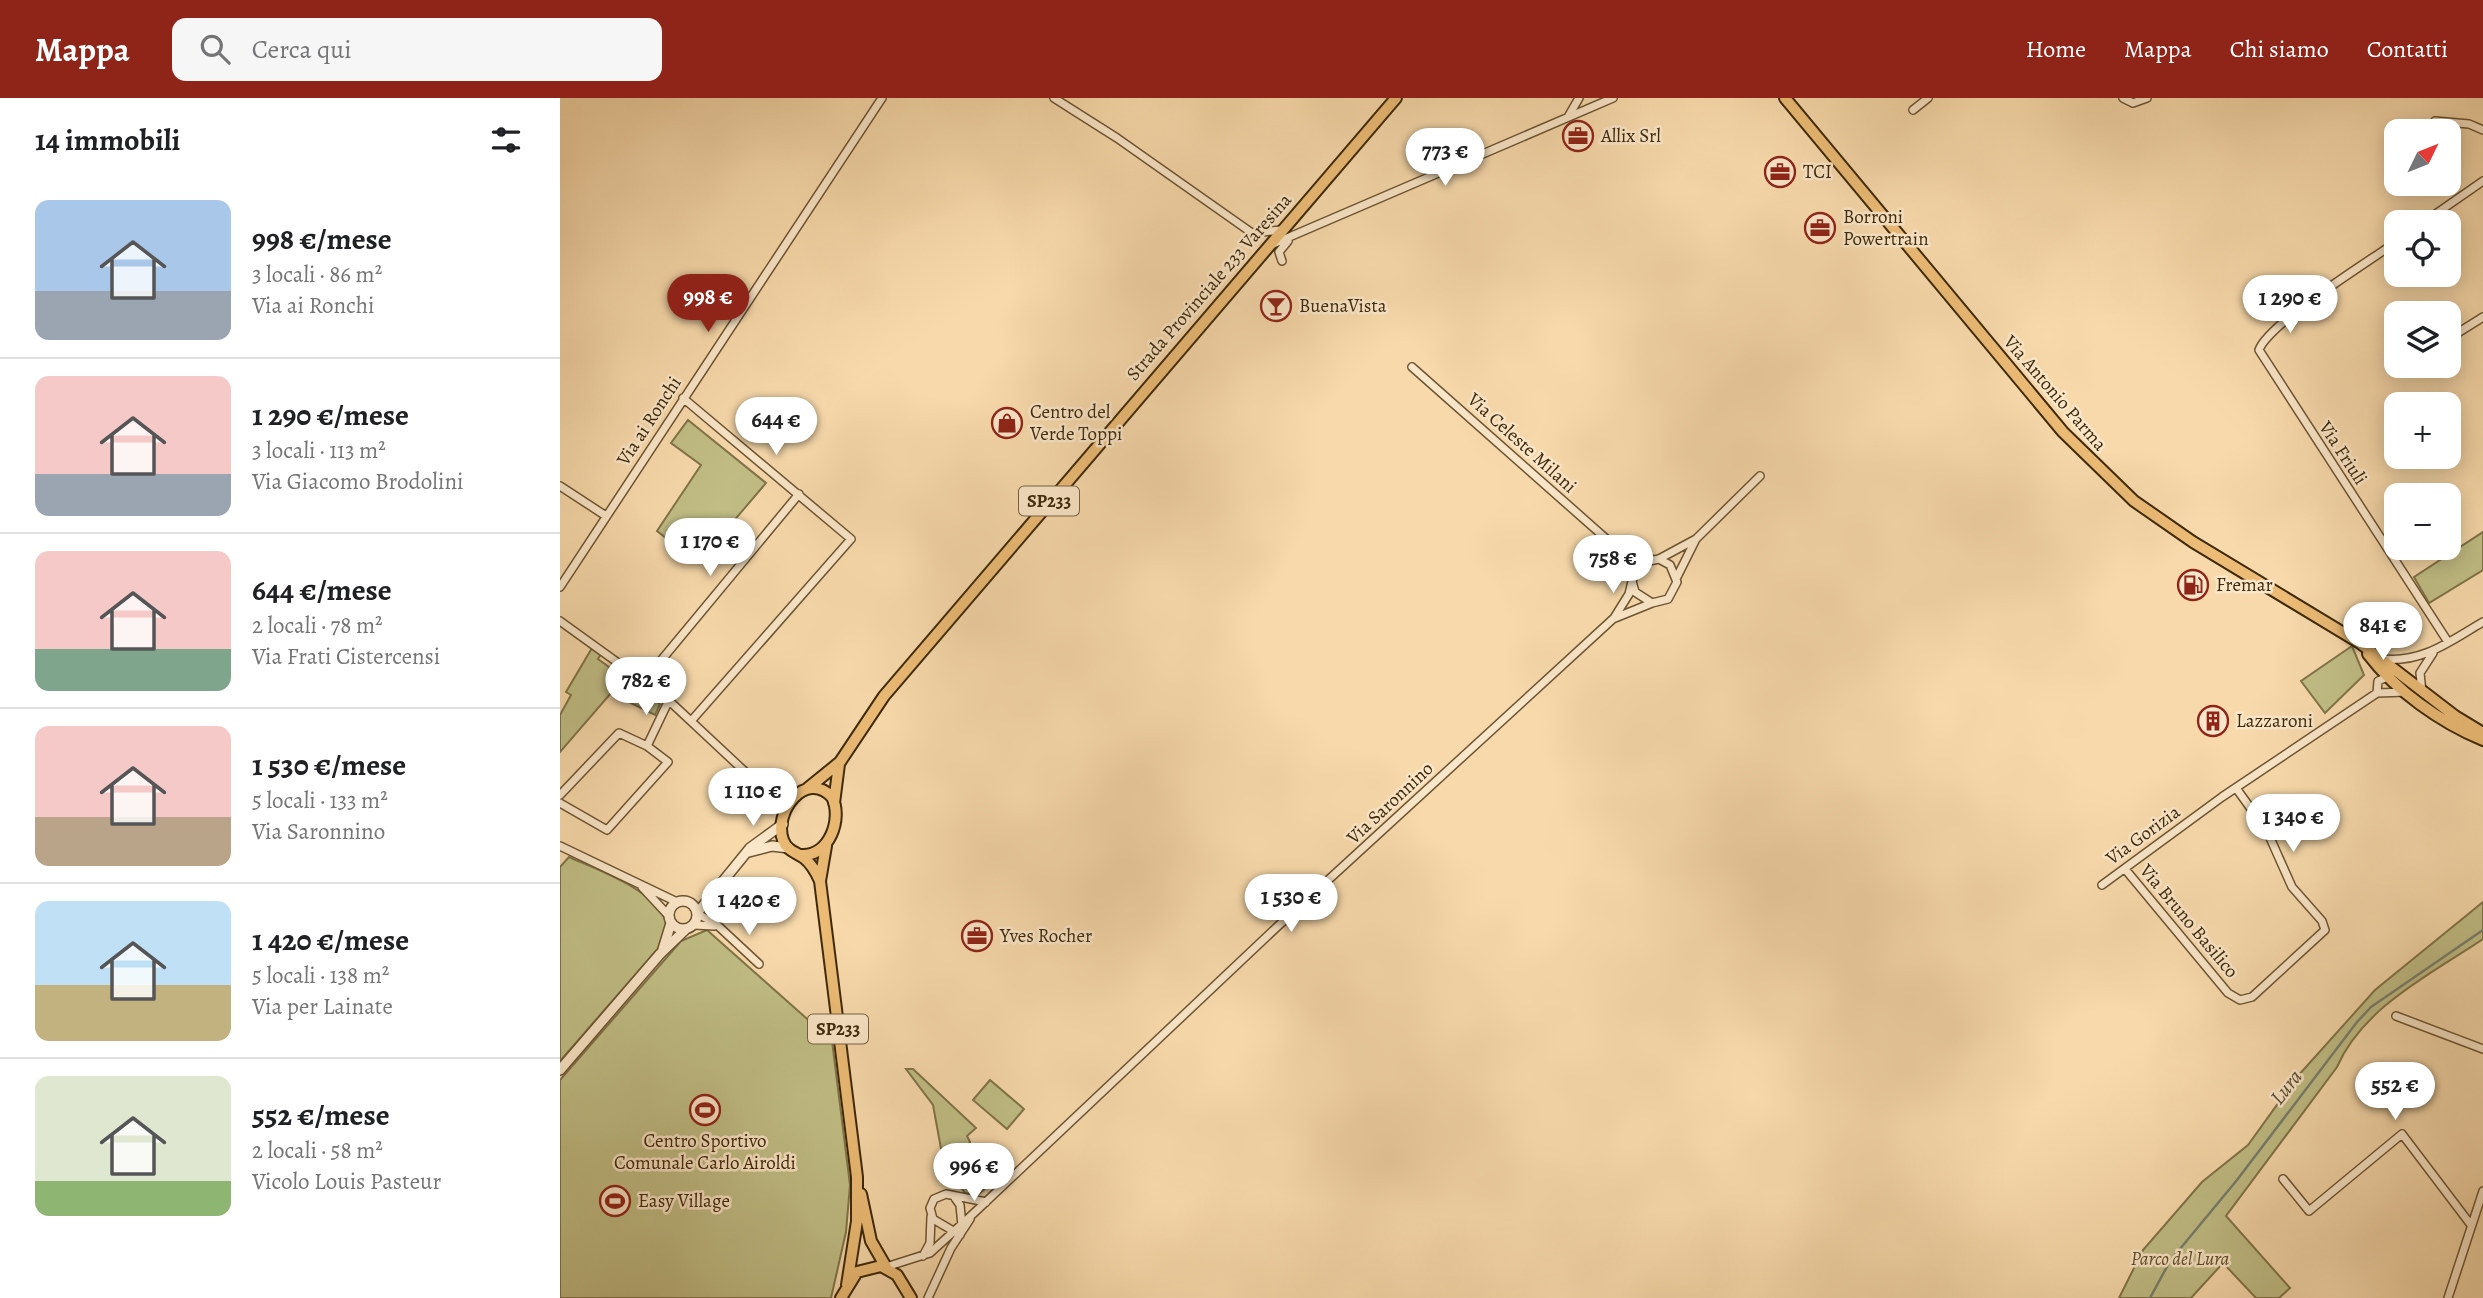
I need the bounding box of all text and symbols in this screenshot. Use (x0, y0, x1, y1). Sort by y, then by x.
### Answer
search box (172, 18, 662, 81)
text: Mappa (35, 27, 130, 72)
icon: search (196, 30, 234, 68)
text: Cerca qui (252, 32, 352, 67)
text: Home (2026, 33, 2086, 65)
text: Mappa (2124, 33, 2192, 65)
text: Chi siamo (2230, 33, 2329, 65)
text: Contatti (2367, 33, 2448, 65)
office icon: Allix Srl (1561, 119, 1595, 153)
north arrow (2384, 119, 2460, 196)
map controls (2384, 119, 2461, 560)
text: 14 immobili (35, 120, 180, 160)
icon: filters (487, 121, 525, 159)
place label: Allix Srl (1600, 123, 1661, 149)
pin: 773 € (1396, 129, 1494, 188)
text: 773 € (1422, 135, 1468, 166)
office icon: TCI (1763, 155, 1797, 189)
place label: TCI (1803, 159, 1832, 185)
street label: Strada Provinciale 233 Varesina (1120, 188, 1298, 386)
place label: Borroni Powertrain (1843, 204, 1929, 252)
button: locate (2384, 210, 2461, 287)
office icon: Borroni Powertrain (1803, 211, 1837, 245)
text: 998 €/mese (252, 219, 392, 259)
icon: home (91, 228, 175, 312)
text: 3 locali · 86 m² (252, 259, 382, 290)
pin: 998 € (659, 274, 757, 334)
pin: 1 290 € (2225, 275, 2355, 335)
text: 998 € (683, 281, 733, 312)
text: 1 290 € (2259, 282, 2321, 313)
bar icon: BuenaVista (1259, 289, 1293, 323)
text: Via ai Ronchi (252, 290, 375, 321)
place label: BuenaVista (1299, 293, 1387, 319)
button: layers (2384, 301, 2461, 378)
street label: Via Antonio Parma (1997, 329, 2113, 457)
street label: Via ai Ronchi (610, 371, 687, 471)
street label: Via Celeste Milani (1461, 386, 1582, 499)
button: + (2384, 392, 2461, 469)
text: 1 290 €/mese (252, 395, 409, 435)
pin: 644 € (727, 398, 825, 457)
place label: Centro del Verde Toppi (1029, 399, 1122, 447)
icon: home (91, 404, 175, 488)
text: 644 € (751, 404, 801, 435)
shop icon: Centro del Verde Toppi (990, 406, 1024, 440)
street label: Via Friuli (2312, 415, 2373, 490)
text: 3 locali · 113 m² (252, 435, 386, 466)
text: Via Giacomo Brodolini (252, 466, 464, 497)
button: − (2384, 483, 2461, 560)
road number: SP233 (1019, 486, 1079, 516)
pin: 1 170 € (645, 518, 775, 578)
text: 1 170 € (680, 525, 740, 556)
pin: 758 € (1564, 536, 1662, 595)
text: 758 € (1589, 542, 1637, 573)
fuel station icon: Fremar (2176, 568, 2210, 602)
text: 644 €/mese (252, 570, 392, 610)
place label: Fremar (2216, 572, 2273, 598)
icon: home (91, 579, 175, 663)
pin: 841 € (2334, 602, 2432, 662)
text: 841 € (2359, 609, 2407, 640)
text: 2 locali · 78 m² (252, 610, 383, 641)
text: Via Frati Cistercensi (252, 641, 440, 672)
pin: 782 € (597, 658, 695, 717)
text: 782 € (621, 664, 671, 695)
building icon: Lazzaroni (2196, 704, 2230, 738)
place label: Lazzaroni (2236, 708, 2313, 734)
text: 1 530 €/mese (252, 745, 406, 785)
icon: home (91, 754, 175, 838)
street label: Via Saronnino (1340, 756, 1439, 851)
pin: 1 110 € (688, 768, 818, 828)
text: 1 110 € (724, 775, 782, 806)
text: 5 locali · 133 m² (252, 785, 388, 816)
pin: 1 340 € (2228, 794, 2358, 854)
street label: Via Gorizia (2100, 799, 2186, 871)
text: 1 340 € (2262, 801, 2324, 832)
text: Via Saronnino (252, 816, 385, 847)
street label: Via Bruno Basilico (2133, 858, 2244, 984)
pin: 1 530 € (1226, 874, 1356, 934)
pin: 1 420 € (684, 878, 814, 937)
text: 1 530 € (1261, 881, 1321, 912)
text: 1 420 € (718, 884, 780, 915)
office icon: Yves Rocher (960, 919, 994, 953)
text: 1 420 €/mese (252, 920, 409, 960)
place label: Yves Rocher (999, 923, 1092, 949)
icon: home (91, 929, 175, 1013)
text: 5 locali · 138 m² (252, 960, 389, 991)
text: Via per Lainate (252, 991, 393, 1022)
road number: SP233 (808, 1014, 868, 1044)
pin: 552 € (2346, 1062, 2444, 1122)
water label: Lura (2264, 1063, 2309, 1110)
text: 552 € (2371, 1069, 2419, 1100)
sports icon: Centro Sportivo Comunale Carlo Airoldi (688, 1093, 722, 1127)
text: 552 €/mese (252, 1095, 390, 1135)
icon: home (91, 1104, 175, 1188)
place label: Centro Sportivo Comunale Carlo Airoldi (614, 1128, 796, 1176)
text: 2 locali · 58 m² (252, 1135, 383, 1166)
pin: 996 € (925, 1144, 1023, 1203)
text: 996 € (949, 1150, 999, 1181)
text: Vicolo Louis Pasteur (252, 1166, 441, 1197)
sports icon: Easy Village (598, 1184, 632, 1218)
place label: Easy Village (638, 1188, 730, 1214)
park label: Parco del Lura (2131, 1246, 2230, 1272)

